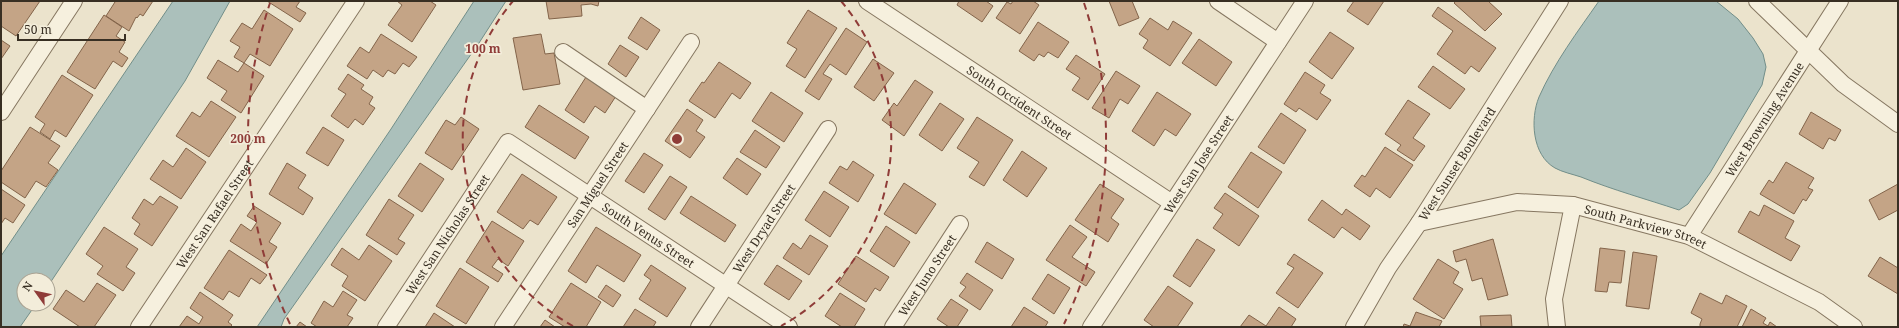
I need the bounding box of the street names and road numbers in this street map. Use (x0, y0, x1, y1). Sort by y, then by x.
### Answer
street label: West Browning Avenue (1721, 58, 1807, 180)
street label: South Occident Street (964, 61, 1076, 143)
street label: West Sunset Boulevard (1414, 103, 1499, 224)
street label: West San Jose Street (1159, 111, 1237, 217)
street label: San Miguel Street (562, 138, 632, 231)
street label: West San Rafael Street (172, 156, 257, 272)
street label: West San Nicholas Street (401, 171, 493, 298)
street label: West Dryad Street (728, 180, 799, 276)
street label: South Venus Street (599, 198, 698, 271)
street label: South Parkview Street (1583, 200, 1710, 252)
street label: West Juno Street (894, 231, 960, 319)

